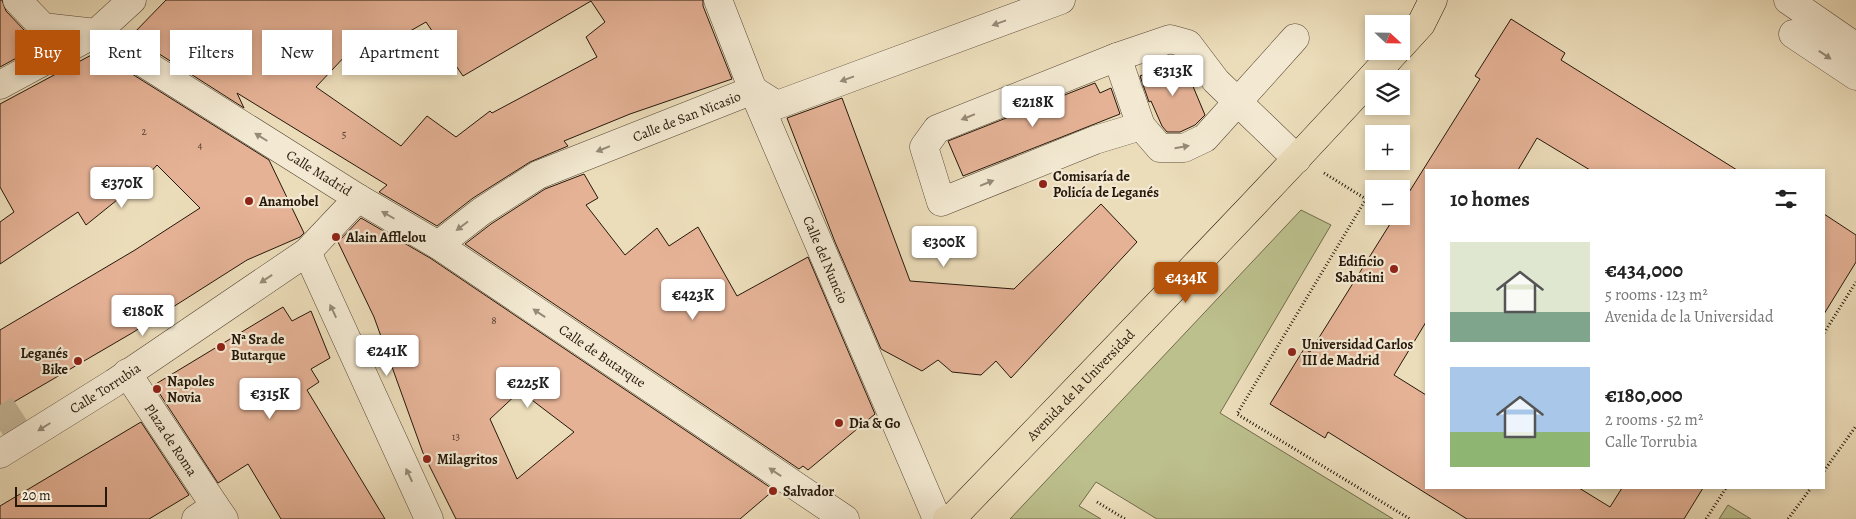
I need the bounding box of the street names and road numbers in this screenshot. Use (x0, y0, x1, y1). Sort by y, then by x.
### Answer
street label: Calle de San Nicasio (630, 86, 743, 146)
street label: Calle Madrid (283, 145, 356, 201)
street label: Calle del Nuncio (799, 213, 853, 306)
street label: Calle de Butarque (555, 320, 650, 392)
street label: Avenida de la Universidad (1022, 325, 1139, 445)
street label: Calle Torrubia (66, 358, 145, 418)
street label: Plaza de Roma (140, 400, 202, 480)

